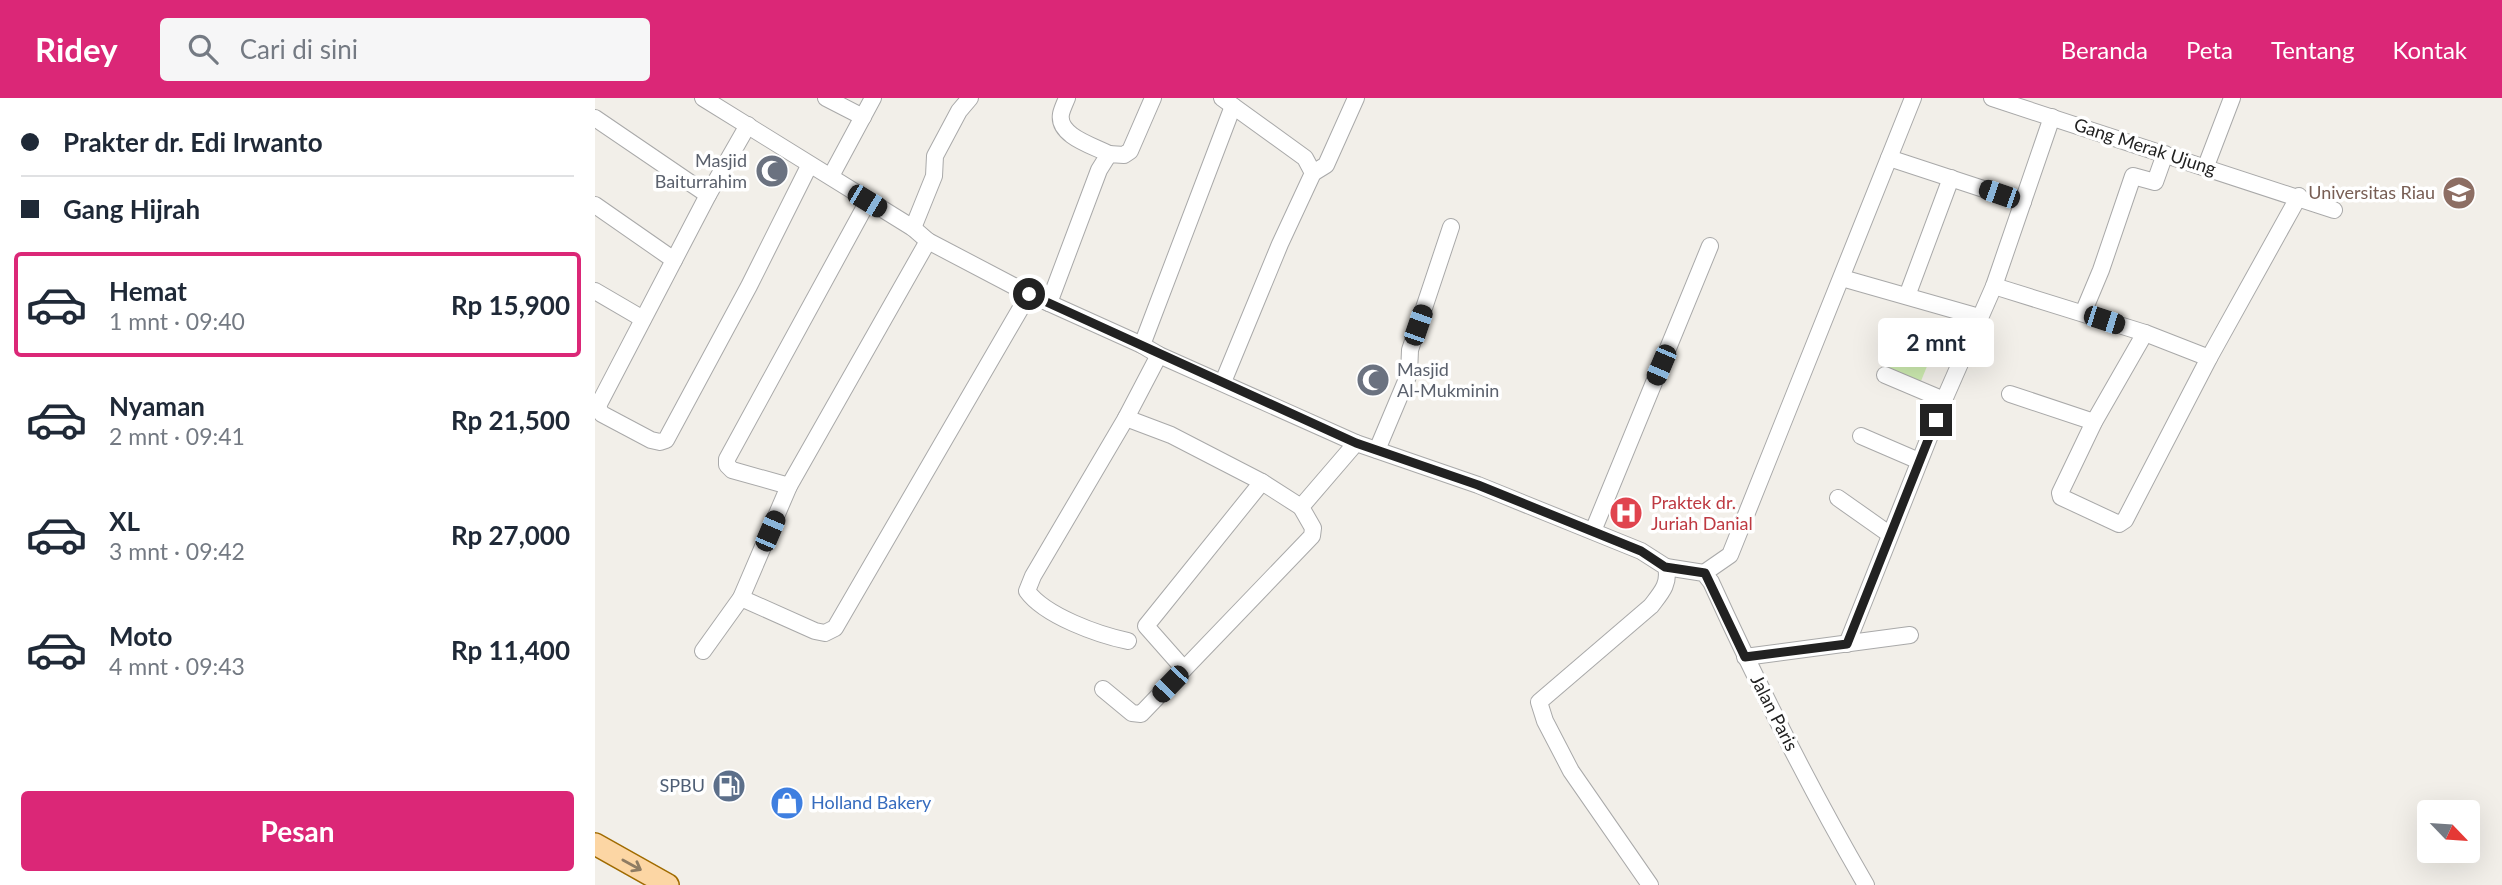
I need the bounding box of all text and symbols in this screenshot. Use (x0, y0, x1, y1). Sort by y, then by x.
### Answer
search box (160, 18, 650, 81)
text: Ridey (35, 29, 118, 69)
icon: search (184, 30, 222, 68)
text: Cari di sini (240, 33, 358, 65)
text: Beranda (2061, 35, 2148, 64)
text: Peta (2186, 35, 2233, 64)
text: Tentang (2271, 35, 2354, 64)
text: Kontak (2392, 35, 2467, 64)
street label: Gang Merak Ujung (2072, 113, 2219, 179)
text: Prakter dr. Edi Irwanto (63, 126, 323, 158)
place label: Masjid Baiturrahim (655, 149, 747, 192)
mosque icon: Masjid Baiturrahim (753, 152, 791, 190)
school or university icon: Universitas Riau (2440, 174, 2478, 212)
car (1976, 177, 2023, 211)
car (844, 181, 891, 221)
place label: Universitas Riau (2308, 181, 2435, 203)
text: Gang Hijrah (63, 193, 200, 225)
icon: car (25, 273, 88, 336)
text: Hemat (109, 275, 187, 307)
route start (1013, 278, 1045, 310)
text: Rp 15,900 (451, 289, 570, 321)
car (1402, 302, 1435, 348)
car (2081, 304, 2128, 336)
text: 1 mnt · 09:40 (109, 307, 245, 335)
callout: 2 mnt (1878, 318, 1994, 368)
text: 2 mnt (1906, 328, 1966, 356)
car (1644, 342, 1679, 388)
place label: Masjid Al-Mukminin (1397, 358, 1499, 401)
mosque icon: Masjid Al-Mukminin (1354, 361, 1392, 399)
icon: car (25, 388, 88, 451)
text: Nyaman (109, 390, 205, 422)
text: Rp 21,500 (451, 404, 570, 436)
route end (1920, 404, 1952, 436)
text: 2 mnt · 09:41 (109, 422, 245, 450)
place label: Praktek dr. Juriah Danial (1651, 491, 1753, 534)
hospital icon: Praktek dr. Juriah Danial (1607, 494, 1645, 532)
icon: car (25, 503, 88, 566)
text: XL (109, 505, 140, 537)
car (753, 508, 788, 554)
text: Rp 27,000 (451, 519, 570, 551)
text: 3 mnt · 09:42 (109, 537, 245, 565)
icon: car (25, 618, 88, 681)
text: Moto (109, 620, 172, 652)
text: Rp 11,400 (451, 634, 570, 666)
text: 4 mnt · 09:43 (109, 652, 245, 680)
car (1148, 662, 1193, 706)
street label: Jalan Paris (1746, 671, 1803, 754)
fuel station icon: SPBU (710, 767, 748, 805)
place label: SPBU (660, 774, 705, 796)
shop icon: Holland Bakery (768, 784, 806, 822)
button: Pesan (21, 791, 574, 871)
place label: Holland Bakery (811, 791, 932, 813)
north arrow (2417, 800, 2480, 863)
map controls (2417, 800, 2480, 863)
one-way arrow (621, 858, 641, 872)

